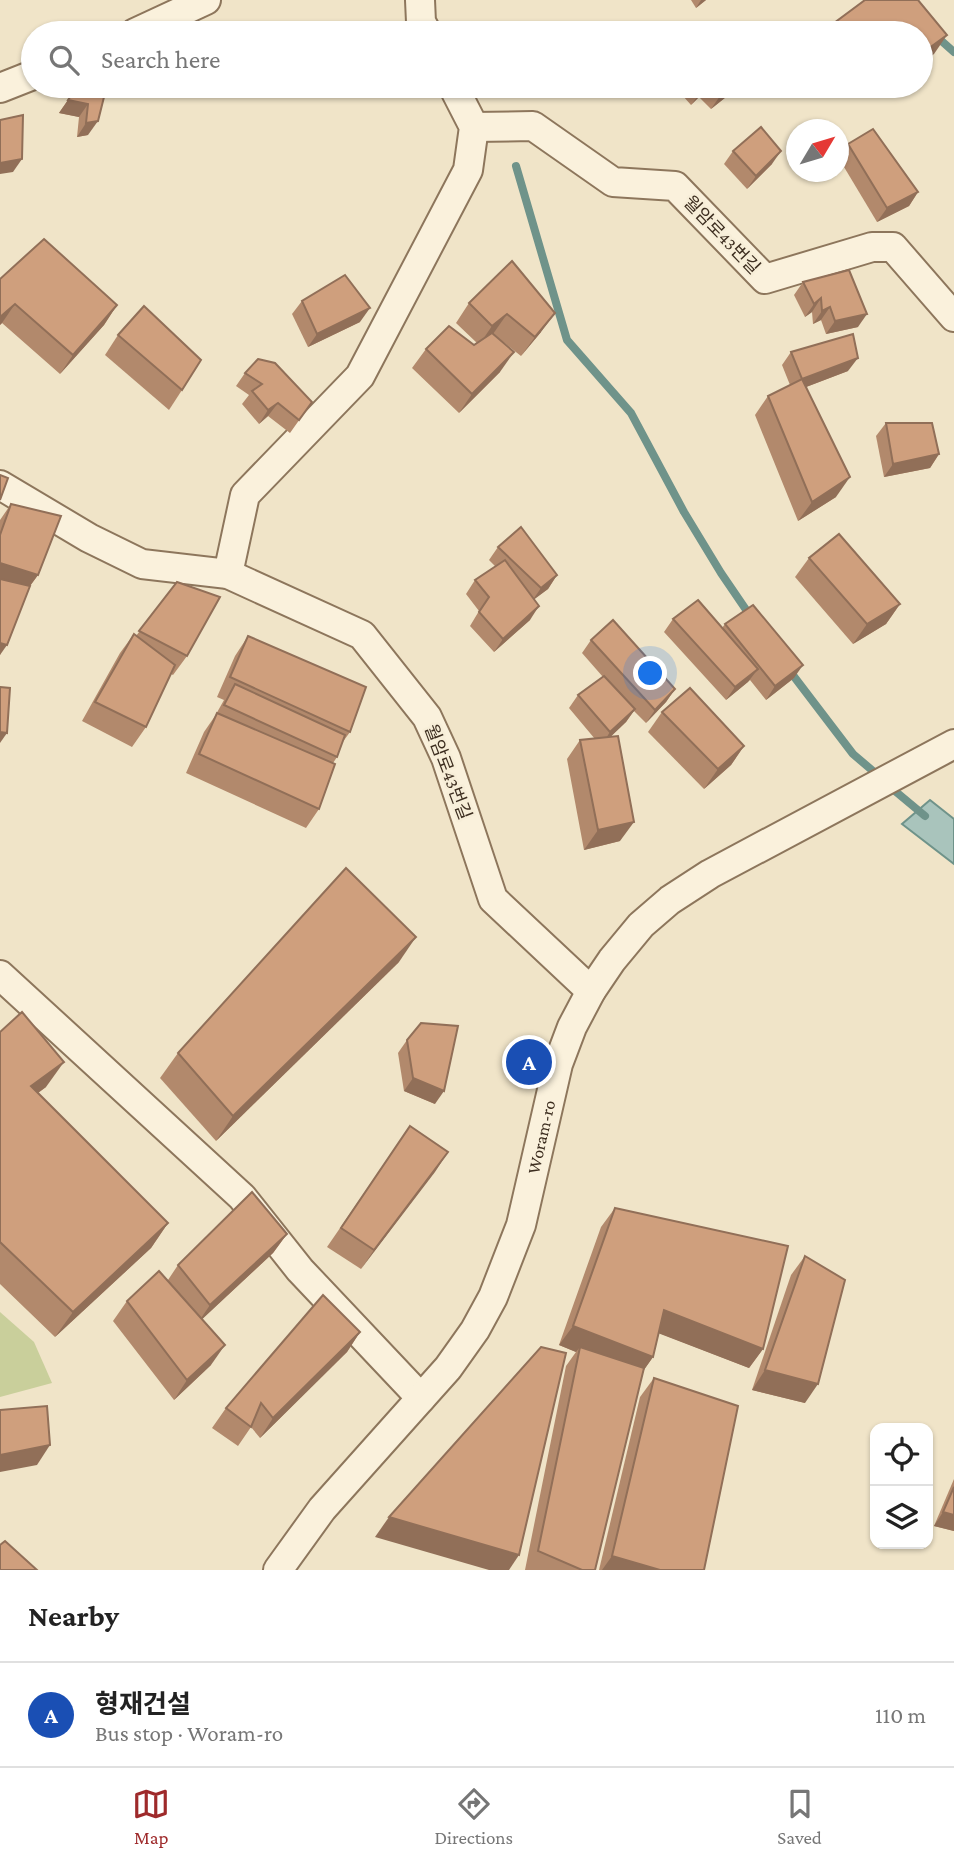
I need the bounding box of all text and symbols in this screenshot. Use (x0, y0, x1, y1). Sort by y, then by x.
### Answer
search box (21, 21, 933, 98)
icon: search (45, 41, 83, 79)
text: Search here (101, 45, 220, 74)
north arrow (786, 119, 849, 182)
street label: 월암로43번길 (680, 192, 764, 278)
your location (633, 656, 667, 690)
street label: 월암로43번길 (421, 722, 475, 822)
pin: A (506, 1036, 552, 1088)
street label: Woram-ro (523, 1098, 559, 1176)
map controls (870, 1423, 933, 1549)
button: locate (870, 1423, 933, 1486)
button: layers (870, 1486, 933, 1549)
text: Nearby (28, 1599, 119, 1632)
text: 형재건설 (95, 1690, 191, 1719)
text: A (44, 1702, 58, 1728)
text: 110 m (875, 1702, 926, 1728)
text: Bus stop · Woram-ro (95, 1720, 283, 1746)
tab: Map (132, 1785, 170, 1848)
tab: Directions (434, 1785, 513, 1848)
tab: Saved (777, 1785, 822, 1848)

